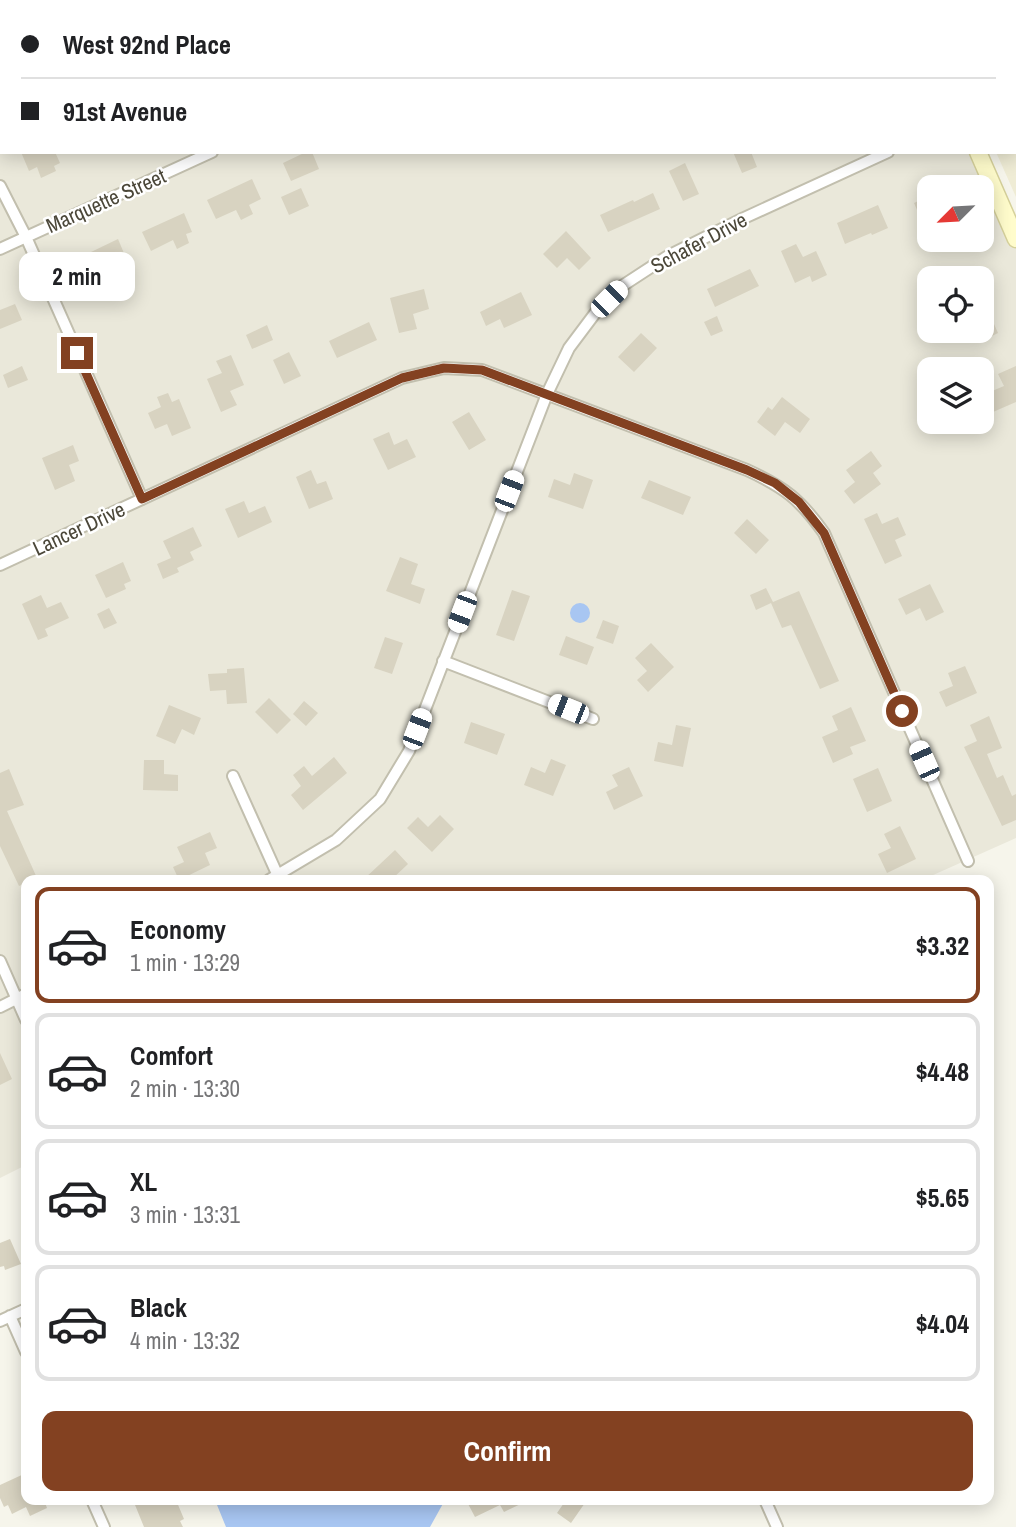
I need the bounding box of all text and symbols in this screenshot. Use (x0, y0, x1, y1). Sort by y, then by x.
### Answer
text: West 92nd Place (63, 27, 231, 62)
text: 91st Avenue (63, 94, 187, 129)
street label: Marquette Street (41, 161, 170, 240)
north arrow (917, 175, 994, 252)
map controls (917, 175, 994, 434)
street label: Schafer Drive (645, 205, 752, 280)
callout: 2 min (19, 252, 135, 300)
text: 2 min (52, 261, 102, 292)
button: locate (917, 266, 994, 343)
car (587, 277, 632, 321)
route end (61, 337, 93, 369)
button: layers (917, 357, 994, 434)
car (492, 468, 527, 514)
street label: Lancer Drive (28, 495, 130, 563)
car (445, 589, 480, 635)
car (545, 691, 592, 727)
route start (886, 695, 918, 727)
car (400, 706, 435, 752)
car (906, 738, 943, 784)
text: Economy (130, 912, 226, 947)
icon: car (46, 914, 109, 977)
text: $3.32 (916, 928, 969, 963)
text: 1 min · 13:29 (130, 947, 240, 978)
text: Comfort (130, 1038, 213, 1073)
icon: car (46, 1040, 109, 1103)
text: $4.48 (916, 1054, 969, 1089)
text: 2 min · 13:30 (130, 1073, 240, 1104)
text: XL (130, 1164, 157, 1199)
icon: car (46, 1166, 109, 1229)
text: $5.65 (916, 1180, 969, 1215)
text: 3 min · 13:31 (130, 1199, 240, 1230)
text: Black (130, 1290, 187, 1325)
icon: car (46, 1292, 109, 1355)
text: $4.04 (916, 1306, 969, 1341)
text: 4 min · 13:32 (130, 1325, 240, 1356)
button: Confirm (42, 1411, 973, 1491)

